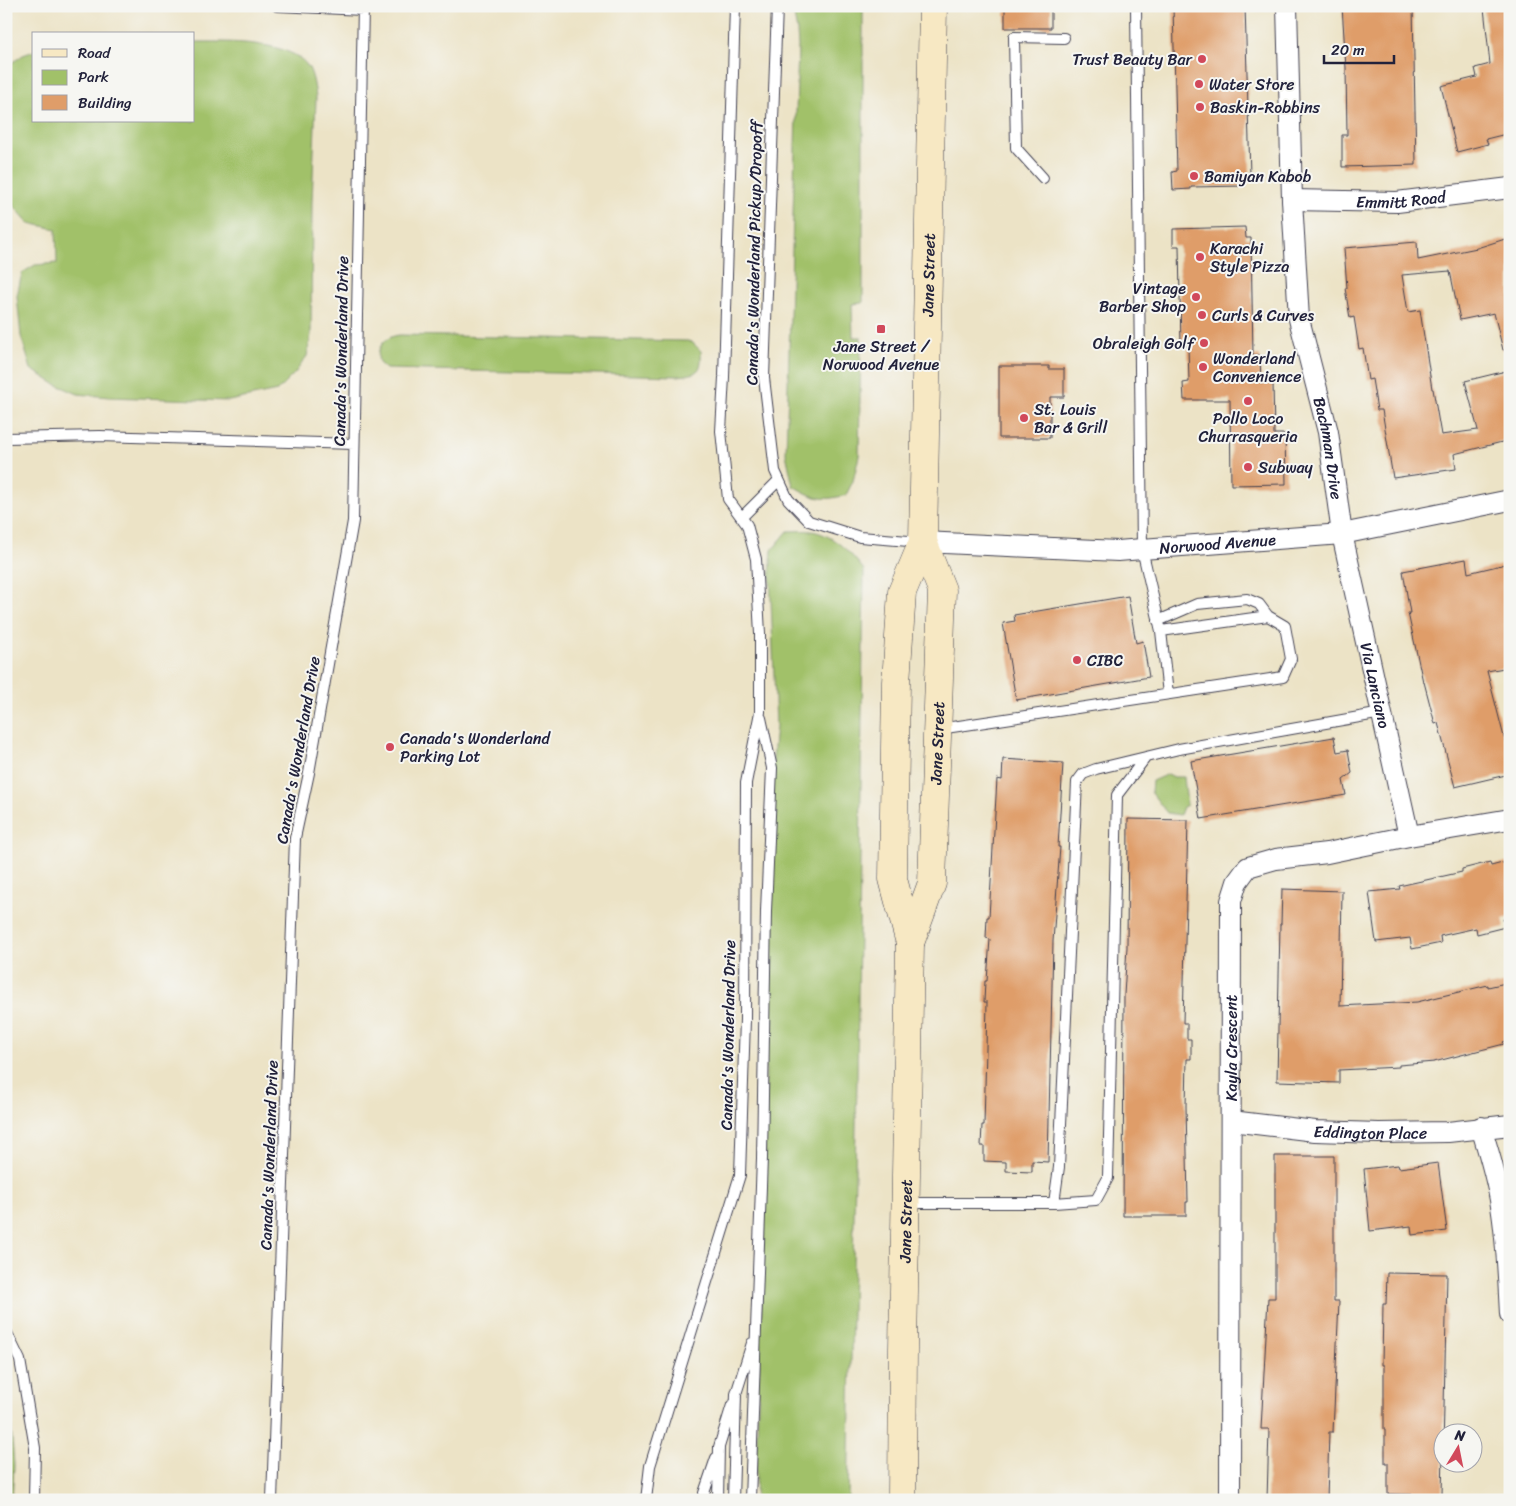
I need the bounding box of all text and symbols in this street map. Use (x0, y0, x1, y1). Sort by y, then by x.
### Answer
legend (32, 32, 195, 122)
scale bar (1324, 32, 1394, 64)
text: 20 m (1331, 37, 1365, 63)
text: Road (78, 40, 111, 66)
place label: Trust Beauty Bar (1072, 45, 1193, 74)
marker: Trust Beauty Bar (1196, 53, 1208, 65)
text: Park (78, 64, 109, 90)
place label: Water Store (1209, 70, 1295, 99)
marker: Water Store (1193, 78, 1205, 90)
text: Building (78, 90, 132, 116)
place label: Baskin-Robbins (1210, 93, 1321, 122)
marker: Baskin-Robbins (1194, 101, 1206, 113)
street label: Canada's Wonderland Pickup/Dropoff (737, 118, 771, 386)
place label: Bamiyan Kabob (1204, 162, 1312, 191)
marker: Bamiyan Kabob (1188, 170, 1200, 182)
street label: Emmitt Road (1356, 181, 1449, 217)
street label: Jane Street (913, 233, 943, 318)
place label: Karachi Style Pizza (1210, 234, 1289, 281)
marker: Karachi Style Pizza (1194, 251, 1206, 263)
street label: Canada's Wonderland Drive (325, 256, 357, 446)
place label: Vintage Barber Shop (1099, 274, 1187, 321)
marker: Vintage Barber Shop (1190, 291, 1202, 303)
place label: Curls & Curves (1212, 301, 1314, 330)
marker: Curls & Curves (1196, 309, 1208, 321)
marker: Jane Street / Norwood Avenue (875, 323, 887, 335)
place label: Obraleigh Golf (1093, 329, 1196, 358)
place label: Jane Street / Norwood Avenue (823, 332, 940, 379)
marker: Obraleigh Golf (1198, 337, 1210, 349)
place label: Wonderland Convenience (1213, 344, 1302, 391)
marker: Wonderland Convenience (1197, 361, 1209, 373)
street label: Bachman Drive (1305, 394, 1352, 501)
place label: St. Louis Bar & Grill (1034, 395, 1108, 442)
marker: Pollo Loco Churrasqueria (1242, 395, 1254, 407)
place label: Pollo Loco Churrasqueria (1198, 404, 1298, 451)
marker: St. Louis Bar & Grill (1018, 412, 1030, 424)
place label: Subway (1258, 453, 1313, 482)
marker: Subway (1242, 461, 1254, 473)
street label: Norwood Avenue (1158, 524, 1277, 562)
street label: Via Lanciano (1352, 640, 1399, 731)
place label: CIBC (1087, 646, 1124, 675)
street label: Canada's Wonderland Drive (267, 654, 329, 846)
marker: CIBC (1071, 654, 1083, 666)
street label: Jane Street (921, 701, 953, 786)
place label: Canada's Wonderland Parking Lot (400, 724, 551, 771)
marker: Canada's Wonderland Parking Lot (384, 741, 396, 753)
street label: Canada's Wonderland Drive (712, 940, 744, 1130)
street label: Kayla Crescent (1216, 995, 1245, 1101)
street label: Canada's Wonderland Drive (251, 1059, 287, 1251)
street label: Eddington Place (1313, 1116, 1427, 1148)
street label: Jane Street (890, 1179, 920, 1264)
text: N (1452, 1422, 1467, 1449)
north arrow (1434, 1424, 1484, 1474)

